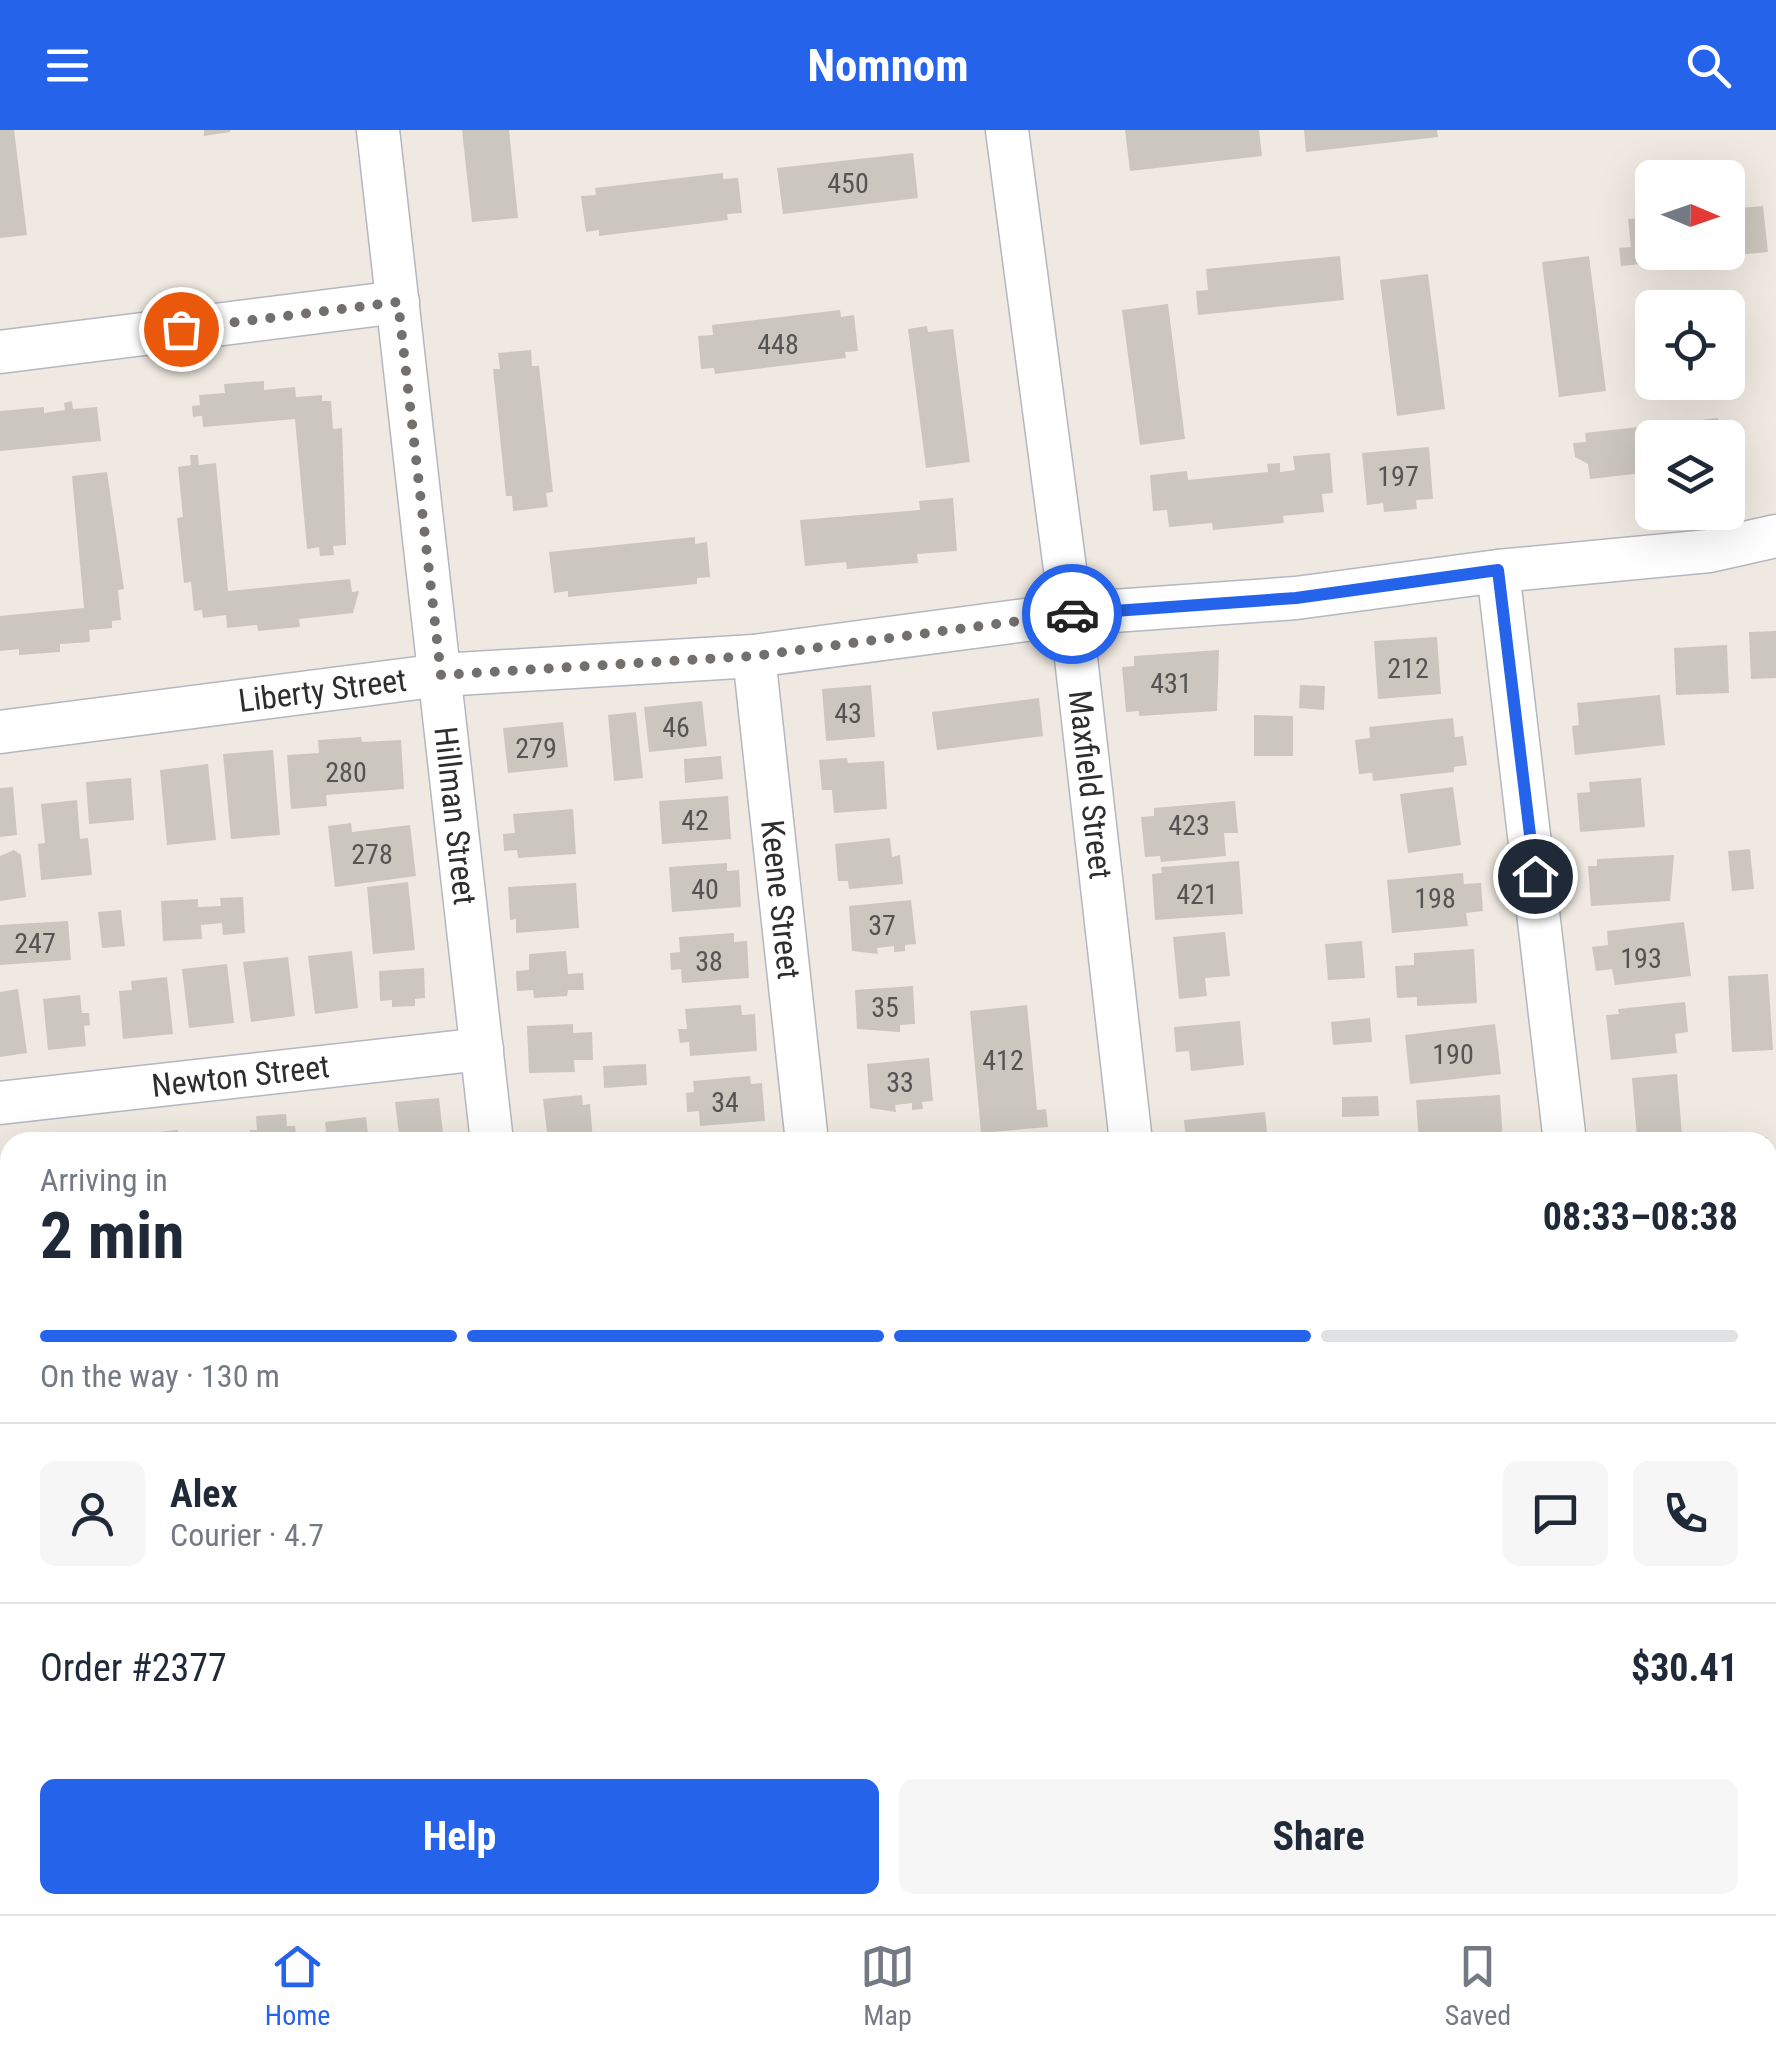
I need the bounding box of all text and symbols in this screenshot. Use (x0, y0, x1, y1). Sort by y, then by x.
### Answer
icon: menu (40, 38, 95, 93)
icon: search (1681, 38, 1736, 93)
text: Nomnom (807, 39, 969, 92)
north arrow (1635, 160, 1745, 270)
map controls (1635, 160, 1745, 530)
house number: 450 (827, 167, 869, 200)
pin (139, 287, 224, 372)
button: locate (1635, 290, 1745, 400)
icon: bag (154, 302, 209, 357)
house number: 448 (757, 328, 799, 361)
button: layers (1635, 420, 1745, 530)
house number: 197 (1377, 460, 1419, 493)
courier (1022, 564, 1122, 664)
icon: car (1045, 587, 1100, 642)
house number: 212 (1387, 652, 1429, 685)
street label: Liberty Street (236, 661, 409, 720)
house number: 431 (1150, 667, 1192, 700)
street label: Maxfield Street (1061, 688, 1120, 881)
house number: 43 (834, 697, 862, 730)
house number: 46 (662, 711, 690, 744)
street label: Hillman Street (426, 725, 484, 907)
house number: 279 (515, 732, 557, 765)
house number: 280 (325, 756, 367, 789)
house number: 42 (681, 804, 709, 837)
house number: 423 (1168, 809, 1210, 842)
street label: Keene Street (753, 818, 808, 981)
pin (1493, 834, 1578, 919)
house number: 278 (351, 838, 393, 871)
icon: home (1508, 849, 1563, 904)
house number: 40 (691, 873, 719, 906)
house number: 421 (1176, 878, 1218, 911)
house number: 198 (1414, 882, 1456, 915)
house number: 37 (868, 909, 896, 942)
house number: 247 (14, 927, 56, 960)
house number: 193 (1620, 942, 1662, 975)
house number: 38 (695, 945, 723, 978)
house number: 35 (871, 991, 899, 1024)
house number: 190 (1432, 1038, 1474, 1071)
house number: 412 (982, 1044, 1024, 1077)
street label: Newton Street (150, 1047, 331, 1105)
house number: 33 (886, 1066, 914, 1099)
house number: 34 (711, 1086, 739, 1119)
text: Arriving in (40, 1161, 168, 1199)
text: 08:33–08:38 (1543, 1195, 1738, 1239)
text: 2 min (40, 1198, 184, 1274)
text: On the way · 130 m (40, 1357, 280, 1395)
button: person (40, 1461, 145, 1566)
button: chat (1503, 1461, 1608, 1566)
button: phone (1633, 1461, 1738, 1566)
text: Alex (170, 1472, 238, 1516)
text: Courier · 4.7 (170, 1516, 324, 1554)
text: Order #2377 (40, 1646, 227, 1690)
text: $30.41 (1631, 1646, 1738, 1690)
button: Help (40, 1779, 879, 1894)
button: Share (899, 1779, 1738, 1894)
tab: Home (265, 1939, 330, 2032)
tab: Map (860, 1939, 915, 2032)
tab: Saved (1445, 1939, 1511, 2032)

